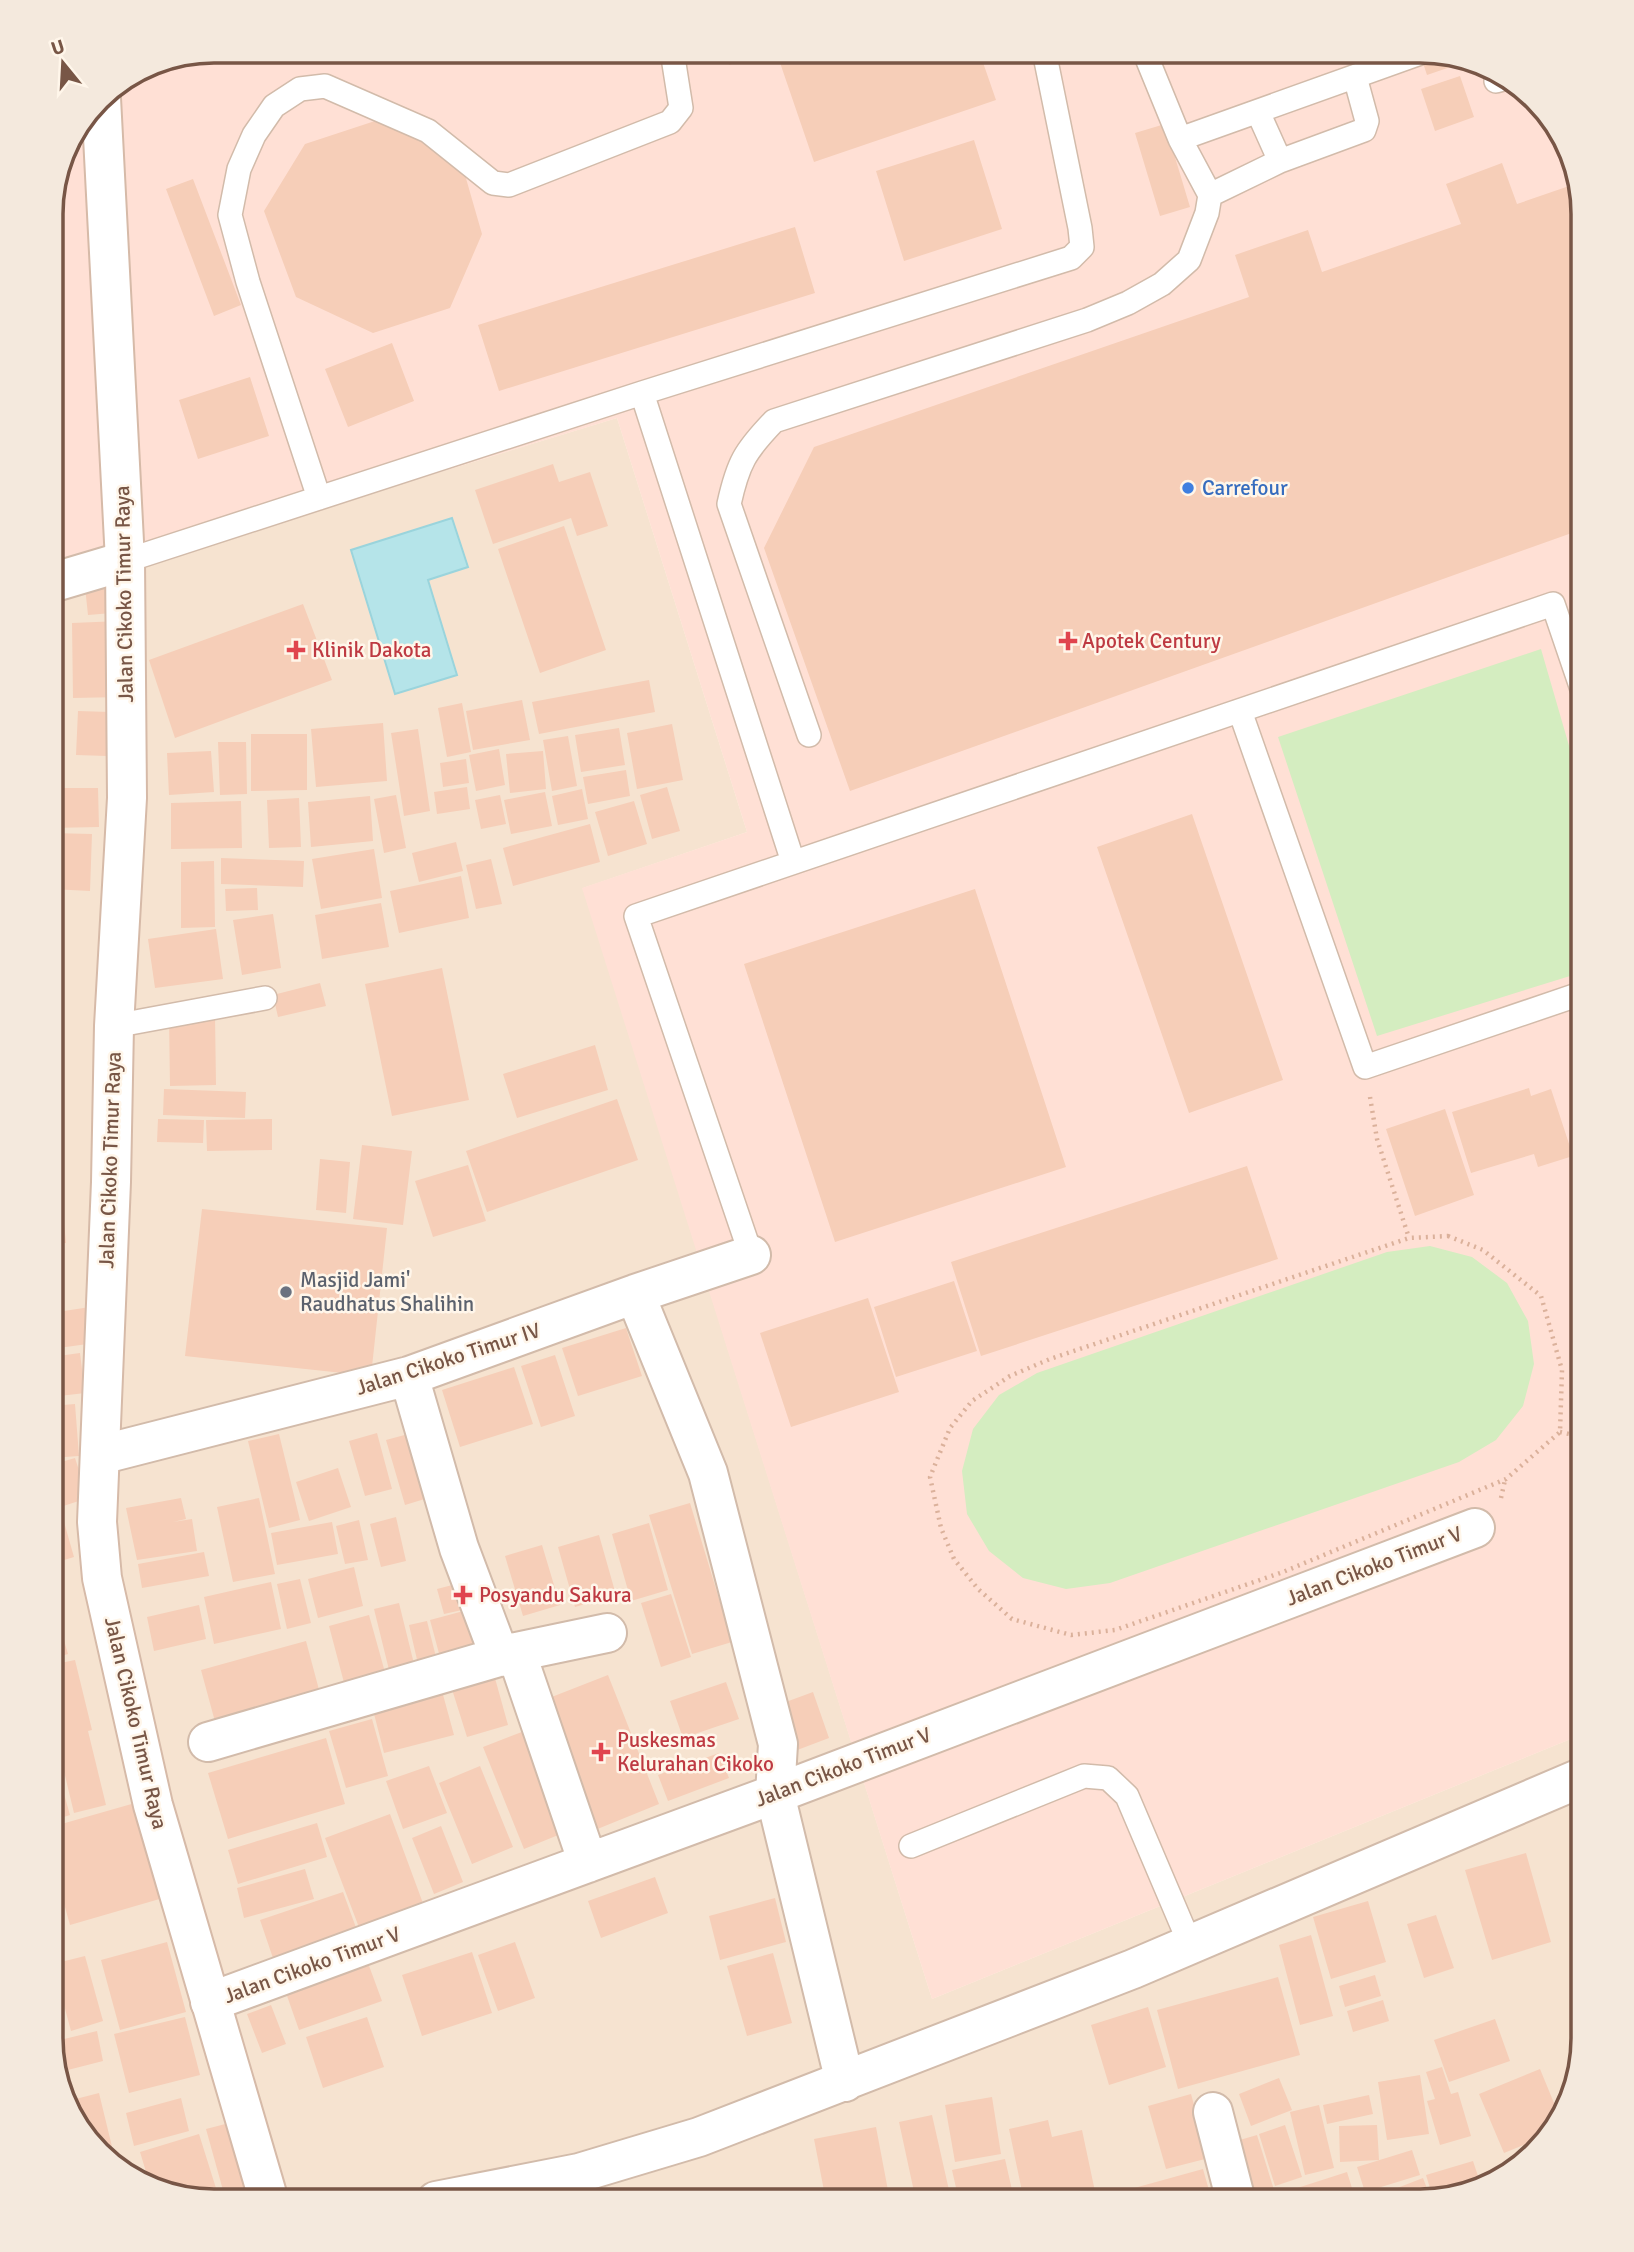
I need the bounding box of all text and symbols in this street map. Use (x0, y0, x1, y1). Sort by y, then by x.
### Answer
north arrow (28, 28, 98, 98)
text: U (48, 34, 68, 61)
place label: Carrefour (1202, 475, 1288, 501)
marker: Carrefour (1180, 480, 1196, 496)
street label: Jalan Cikoko Timur Raya (109, 485, 139, 703)
place label: Apotek Century (1082, 628, 1221, 654)
marker: Apotek Century (1060, 633, 1076, 649)
place label: Klinik Dakota (312, 637, 431, 663)
marker: Klinik Dakota (286, 640, 306, 660)
street label: Jalan Cikoko Timur Raya (93, 1051, 127, 1269)
place label: Masjid Jami' Raudhatus Shalihin (300, 1267, 474, 1317)
marker: Masjid Jami' Raudhatus Shalihin (278, 1284, 294, 1300)
street label: Jalan Cikoko Timur IV (353, 1317, 543, 1401)
street label: Jalan Cikoko Timur V (1282, 1521, 1466, 1611)
place label: Posyandu Sakura (479, 1582, 632, 1608)
marker: Posyandu Sakura (453, 1585, 473, 1605)
street label: Jalan Cikoko Timur Raya (99, 1614, 173, 1832)
street label: Jalan Cikoko Timur V (751, 1722, 935, 1812)
place label: Puskesmas Kelurahan Cikoko (617, 1727, 774, 1777)
marker: Puskesmas Kelurahan Cikoko (591, 1742, 611, 1762)
street label: Jalan Cikoko Timur V (220, 1921, 404, 2009)

